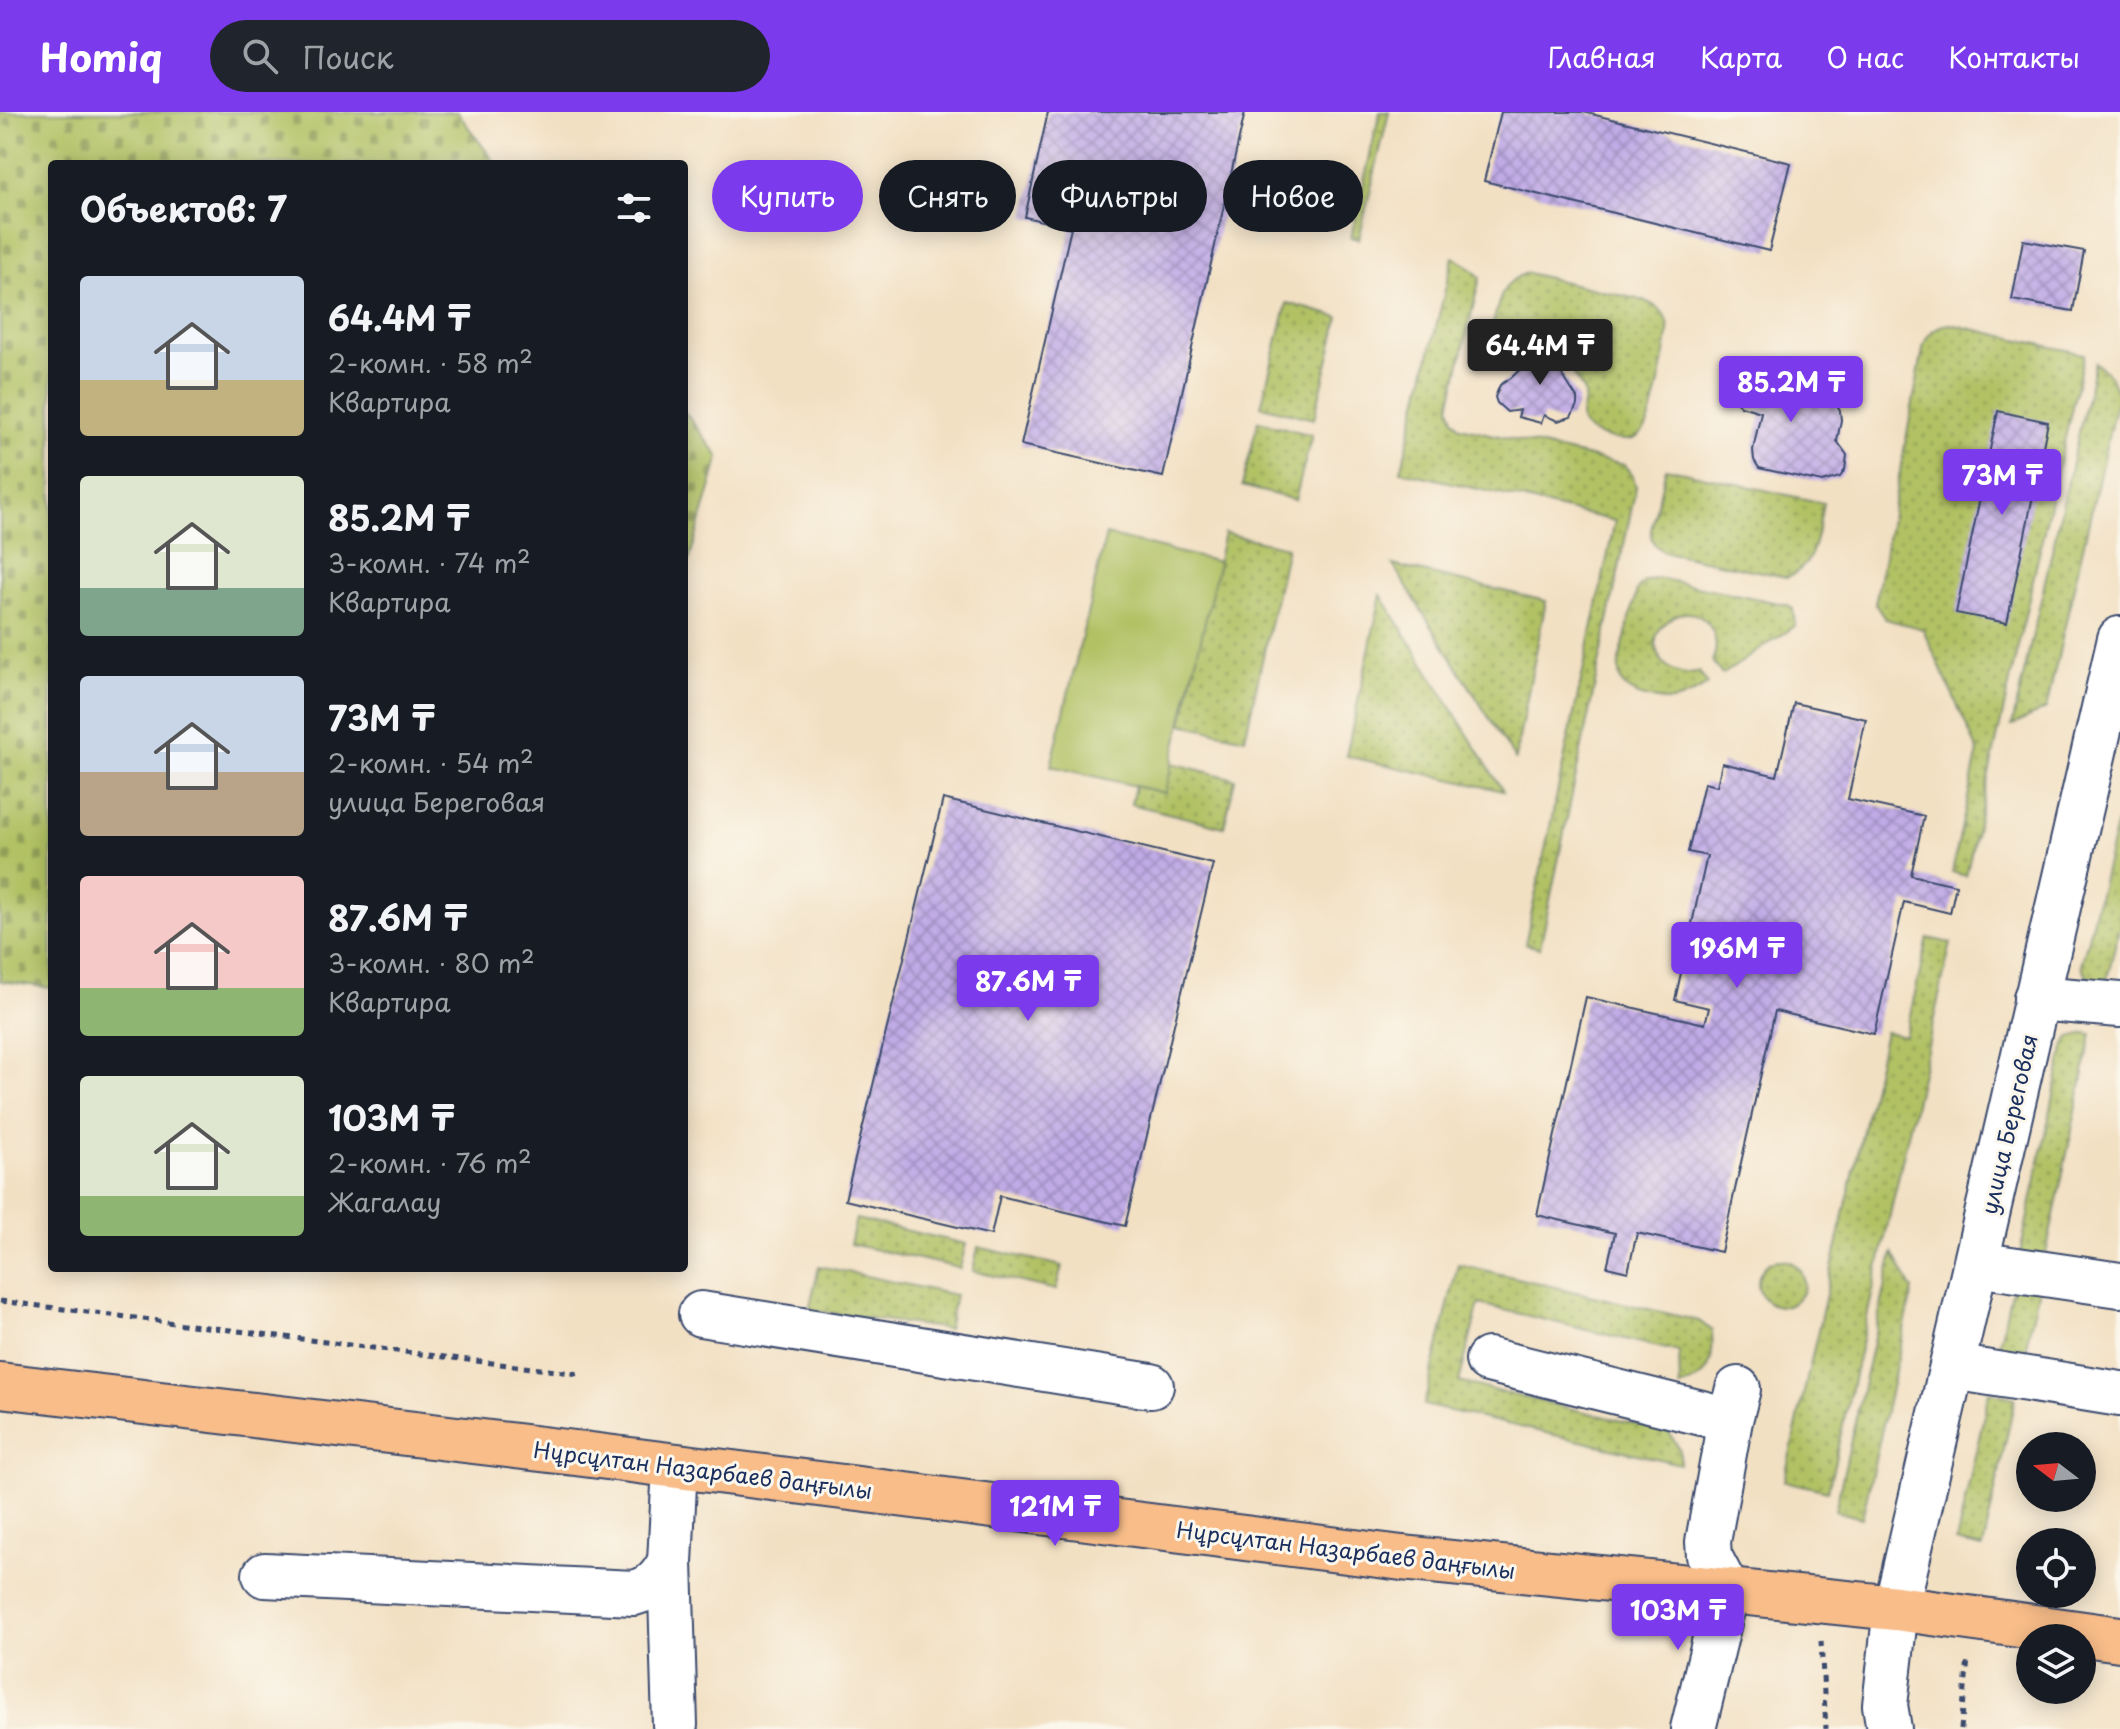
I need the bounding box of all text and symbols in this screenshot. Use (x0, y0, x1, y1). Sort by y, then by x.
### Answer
search box (210, 20, 770, 92)
text: Homiq (40, 28, 162, 85)
icon: search (238, 34, 282, 78)
text: Поиск (302, 34, 394, 79)
text: Главная (1548, 35, 1656, 78)
text: Карта (1700, 35, 1782, 78)
text: О нас (1826, 35, 1904, 78)
text: Контакты (1948, 35, 2080, 78)
chip: Купить (712, 160, 863, 232)
chip: Снять (879, 160, 1016, 232)
chip: Фильтры (1032, 160, 1207, 232)
chip: Новое (1223, 160, 1363, 232)
text: Объектов: 7 (80, 182, 287, 234)
icon: filters (612, 186, 656, 230)
text: 64.4M ₸ (328, 291, 470, 343)
icon: home (144, 308, 240, 404)
pin: 64.4M ₸ (1466, 319, 1614, 387)
text: 64.4M ₸ (1486, 325, 1594, 364)
text: 2-комн. · 58 m² (328, 343, 533, 382)
pin: 85.2M ₸ (1717, 356, 1865, 424)
text: 85.2M ₸ (1737, 362, 1845, 401)
text: Квартира (328, 382, 451, 421)
pin: 73M ₸ (1946, 449, 2058, 517)
text: 73M ₸ (1961, 455, 2043, 494)
text: 85.2M ₸ (328, 491, 469, 543)
icon: home (144, 508, 240, 604)
text: 3-комн. · 74 m² (328, 543, 531, 582)
text: Квартира (328, 582, 451, 621)
text: 73M ₸ (328, 691, 435, 743)
icon: home (144, 708, 240, 804)
text: 2-комн. · 54 m² (328, 743, 534, 782)
text: улица Береговая (328, 782, 545, 821)
text: 87.6M ₸ (328, 891, 467, 943)
icon: home (144, 908, 240, 1004)
pin: 196M ₸ (1672, 922, 1802, 990)
text: 196M ₸ (1689, 928, 1785, 967)
text: 3-комн. · 80 m² (328, 943, 535, 982)
pin: 87.6M ₸ (954, 955, 1102, 1023)
text: 87.6M ₸ (975, 961, 1081, 1000)
text: Квартира (328, 982, 451, 1021)
street label: улица Береговая (1971, 1031, 2045, 1217)
text: 103M ₸ (328, 1091, 454, 1143)
icon: home (144, 1108, 240, 1204)
text: 2-комн. · 76 m² (328, 1143, 532, 1182)
text: Жагалау (328, 1182, 441, 1221)
street label: Нұрсұлтан Назарбаев даңғылы (532, 1432, 874, 1506)
north arrow (2016, 1432, 2096, 1512)
map controls (2016, 1432, 2096, 1704)
pin: 121M ₸ (990, 1480, 1120, 1548)
text: 121M ₸ (1009, 1486, 1101, 1525)
street label: Нұрсұлтан Назарбаев даңғылы (1175, 1512, 1517, 1586)
button: locate (2016, 1528, 2096, 1608)
pin: 103M ₸ (1613, 1584, 1743, 1652)
text: 103M ₸ (1630, 1590, 1726, 1629)
button: layers (2016, 1624, 2096, 1704)

